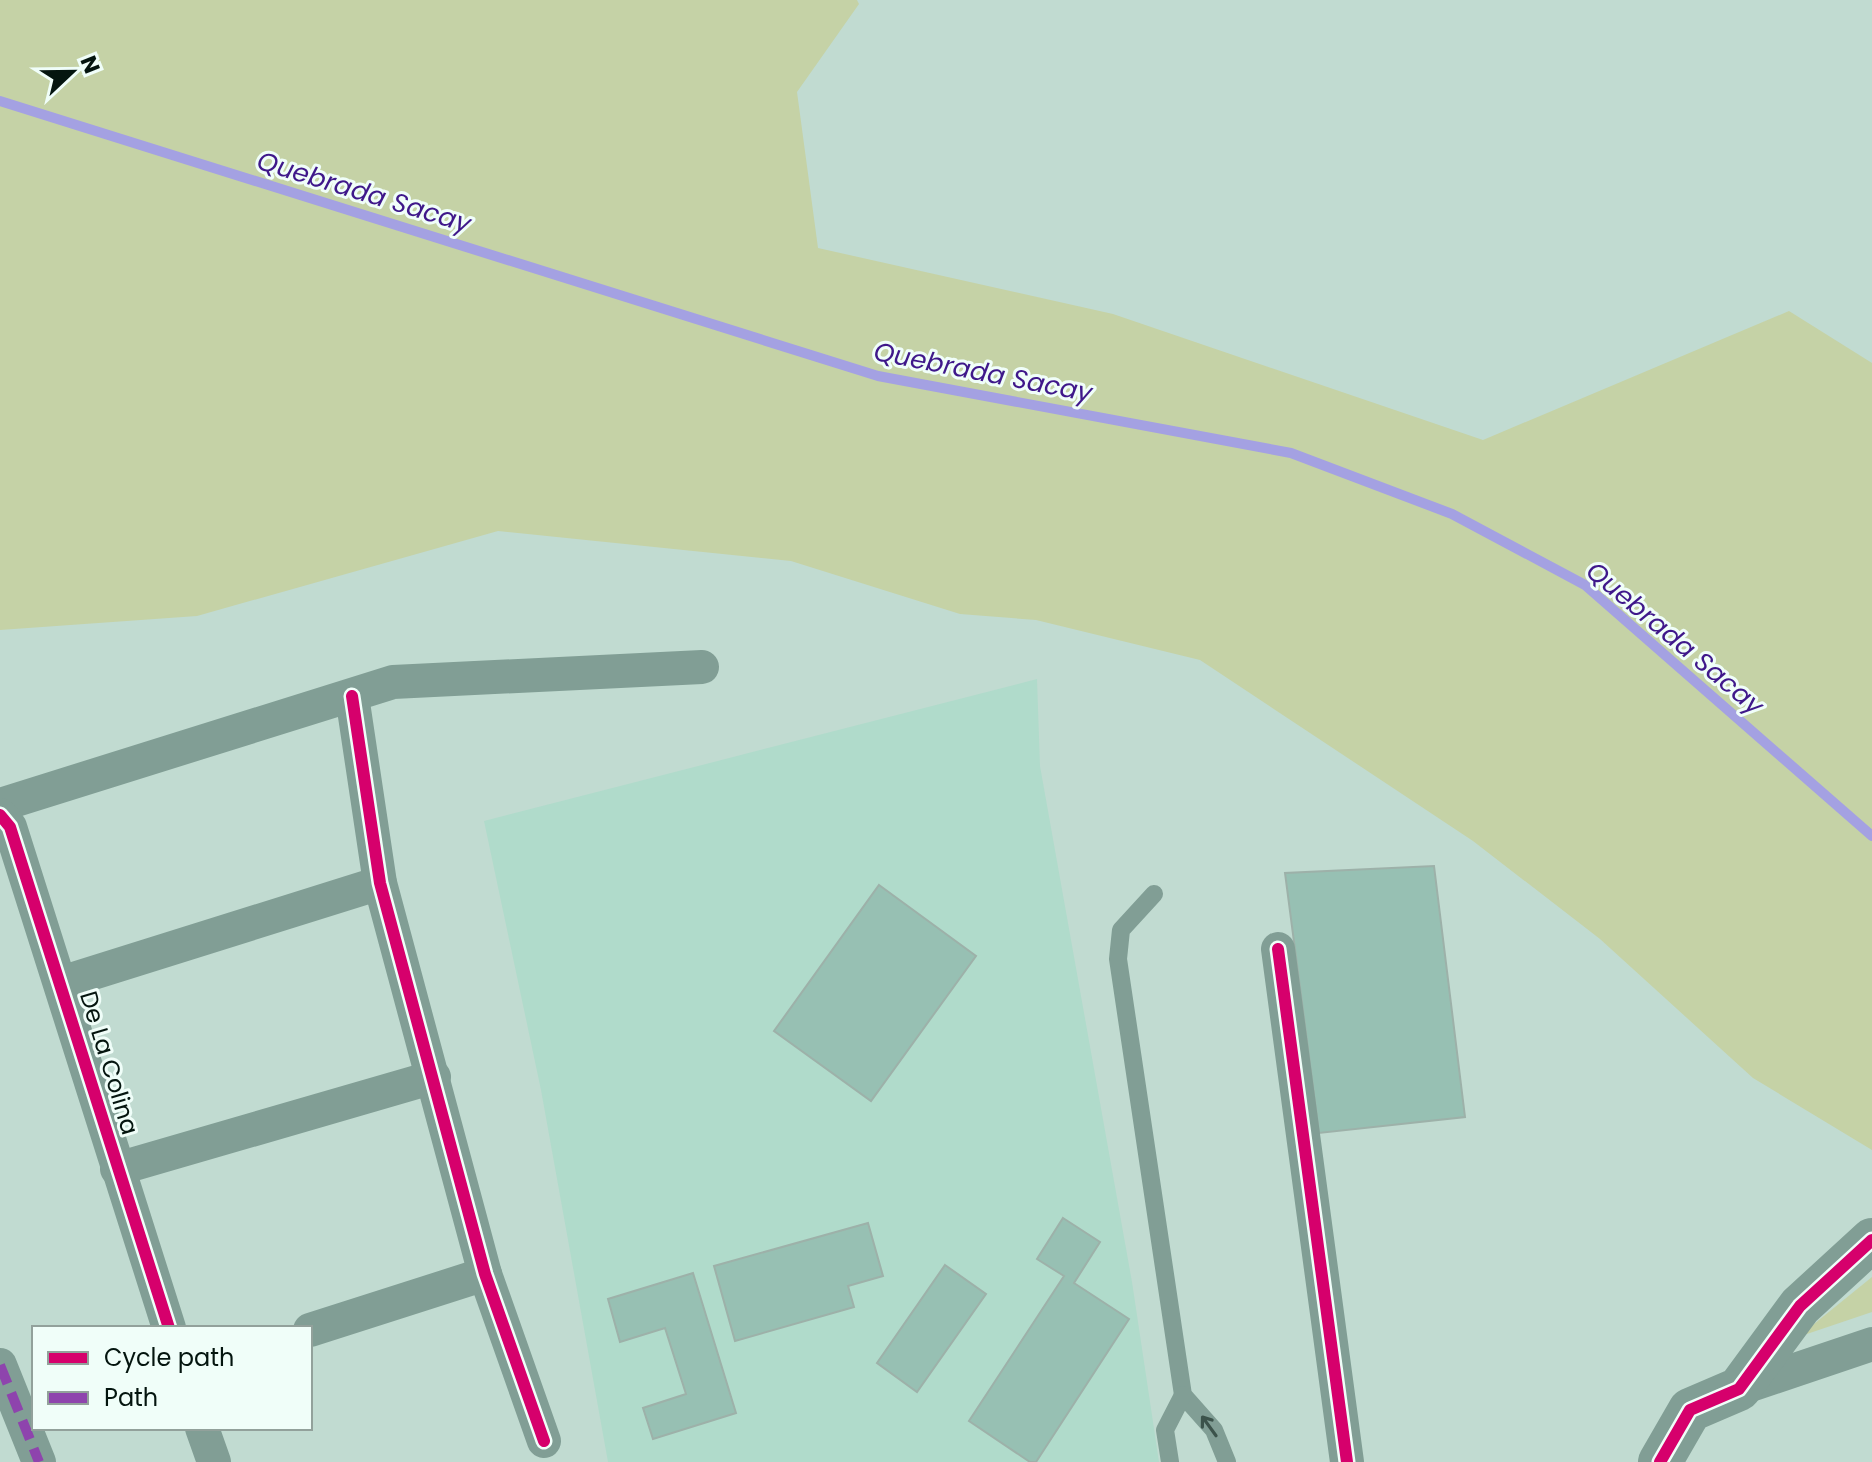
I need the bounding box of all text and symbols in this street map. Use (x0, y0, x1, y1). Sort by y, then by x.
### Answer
north arrow (32, 32, 112, 112)
text: N (73, 51, 108, 78)
water label: Quebrada Sacay (253, 142, 477, 242)
water label: Quebrada Sacay (871, 333, 1097, 411)
water label: Quebrada Sacay (1579, 553, 1773, 724)
street label: De La Colina (72, 987, 147, 1139)
legend (32, 1326, 312, 1430)
text: Cycle path (104, 1341, 234, 1374)
text: Path (104, 1381, 158, 1414)
one-way arrow (1200, 1416, 1217, 1437)

